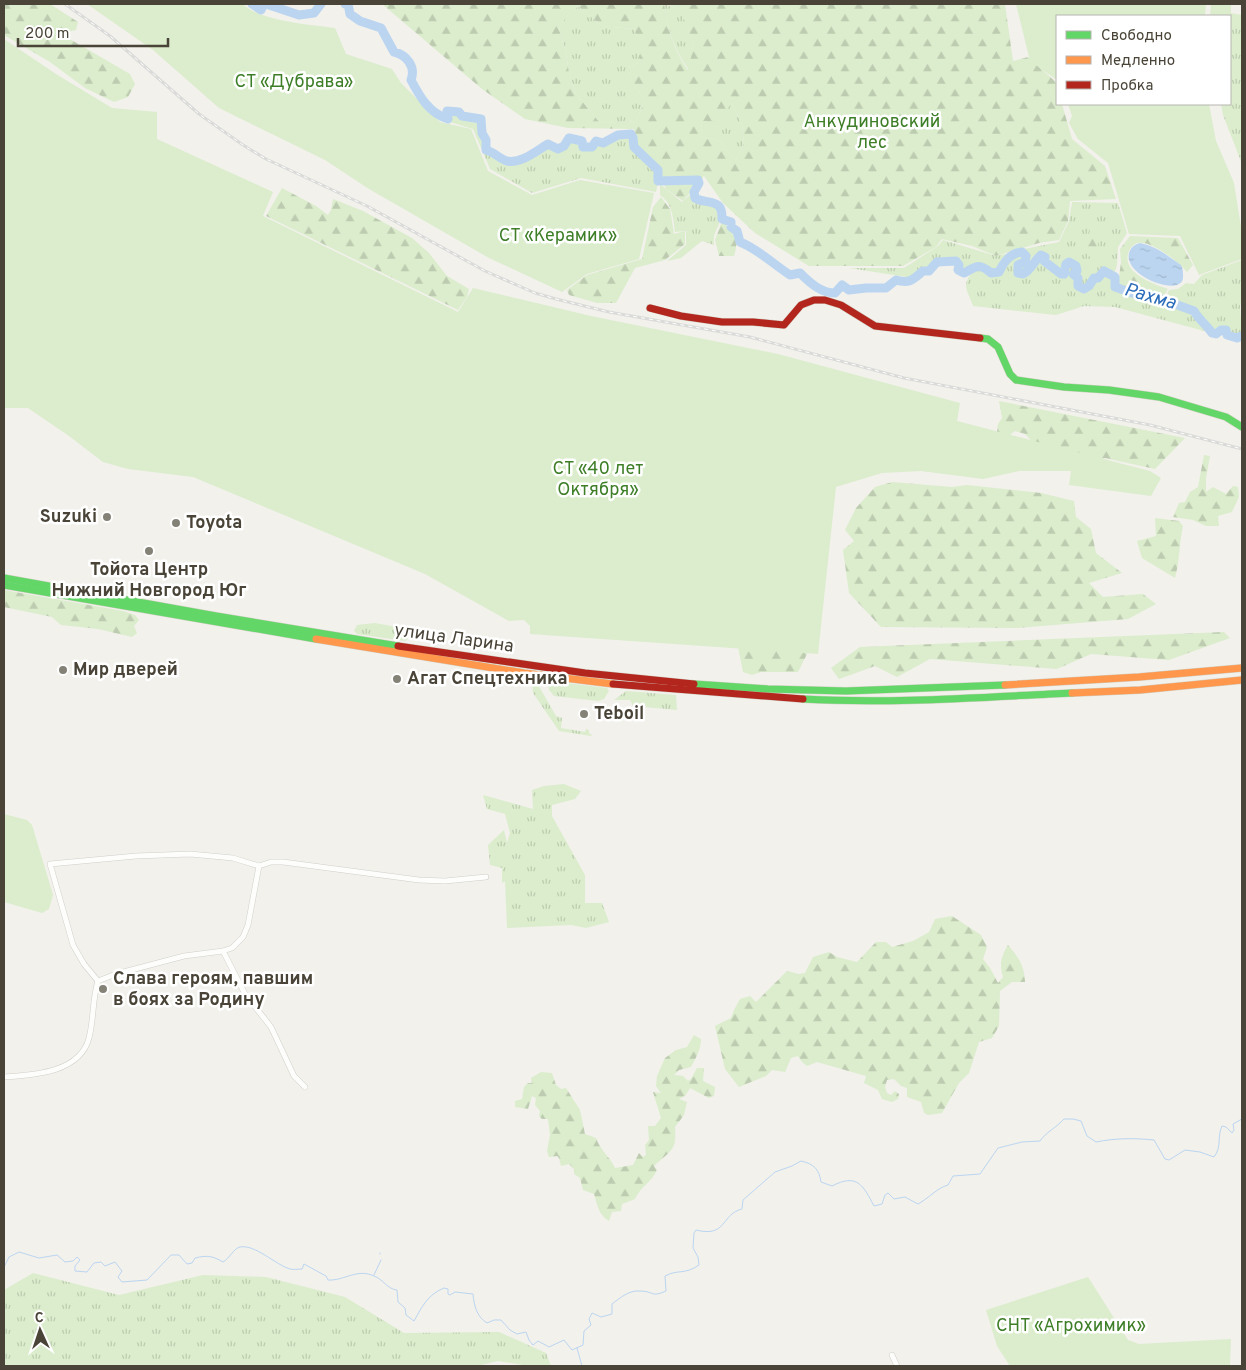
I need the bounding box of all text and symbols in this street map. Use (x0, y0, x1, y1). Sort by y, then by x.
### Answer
scale bar (18, 15, 168, 47)
legend (1056, 15, 1231, 105)
text: 200 m (25, 25, 70, 44)
text: Свободно (1101, 27, 1172, 46)
text: Медленно (1101, 52, 1175, 71)
park label: СТ «Дубрава» (235, 71, 353, 94)
text: Пробка (1101, 77, 1153, 96)
park label: Анкудиновский лес (804, 111, 940, 155)
park label: СТ «Керамик» (499, 225, 617, 248)
water label: Рахма (1121, 278, 1179, 316)
park label: СТ «40 лет Октября» (553, 458, 643, 502)
place label: Suzuki (40, 506, 97, 529)
marker: Suzuki (101, 511, 113, 523)
place label: Toyota (186, 512, 242, 535)
marker: Toyota (170, 517, 182, 529)
marker: Тойота Центр Нижний Новгород Юг (143, 545, 155, 557)
place label: Тойота Центр Нижний Новгород Юг (52, 559, 246, 603)
street label: улица Ларина (393, 619, 515, 659)
place label: Мир дверей (73, 659, 178, 682)
marker: Мир дверей (57, 664, 69, 676)
place label: Агат Спецтехника (407, 668, 568, 691)
marker: Агат Спецтехника (391, 673, 403, 685)
place label: Teboil (594, 703, 644, 726)
marker: Teboil (578, 708, 590, 720)
place label: Слава героям, павшим в боях за Родину (113, 968, 313, 1012)
marker: Слава героям, павшим в боях за Родину (97, 983, 109, 995)
north arrow (15, 1305, 65, 1355)
text: С (34, 1310, 44, 1327)
park label: СНТ «Агрохимик» (996, 1315, 1146, 1338)

